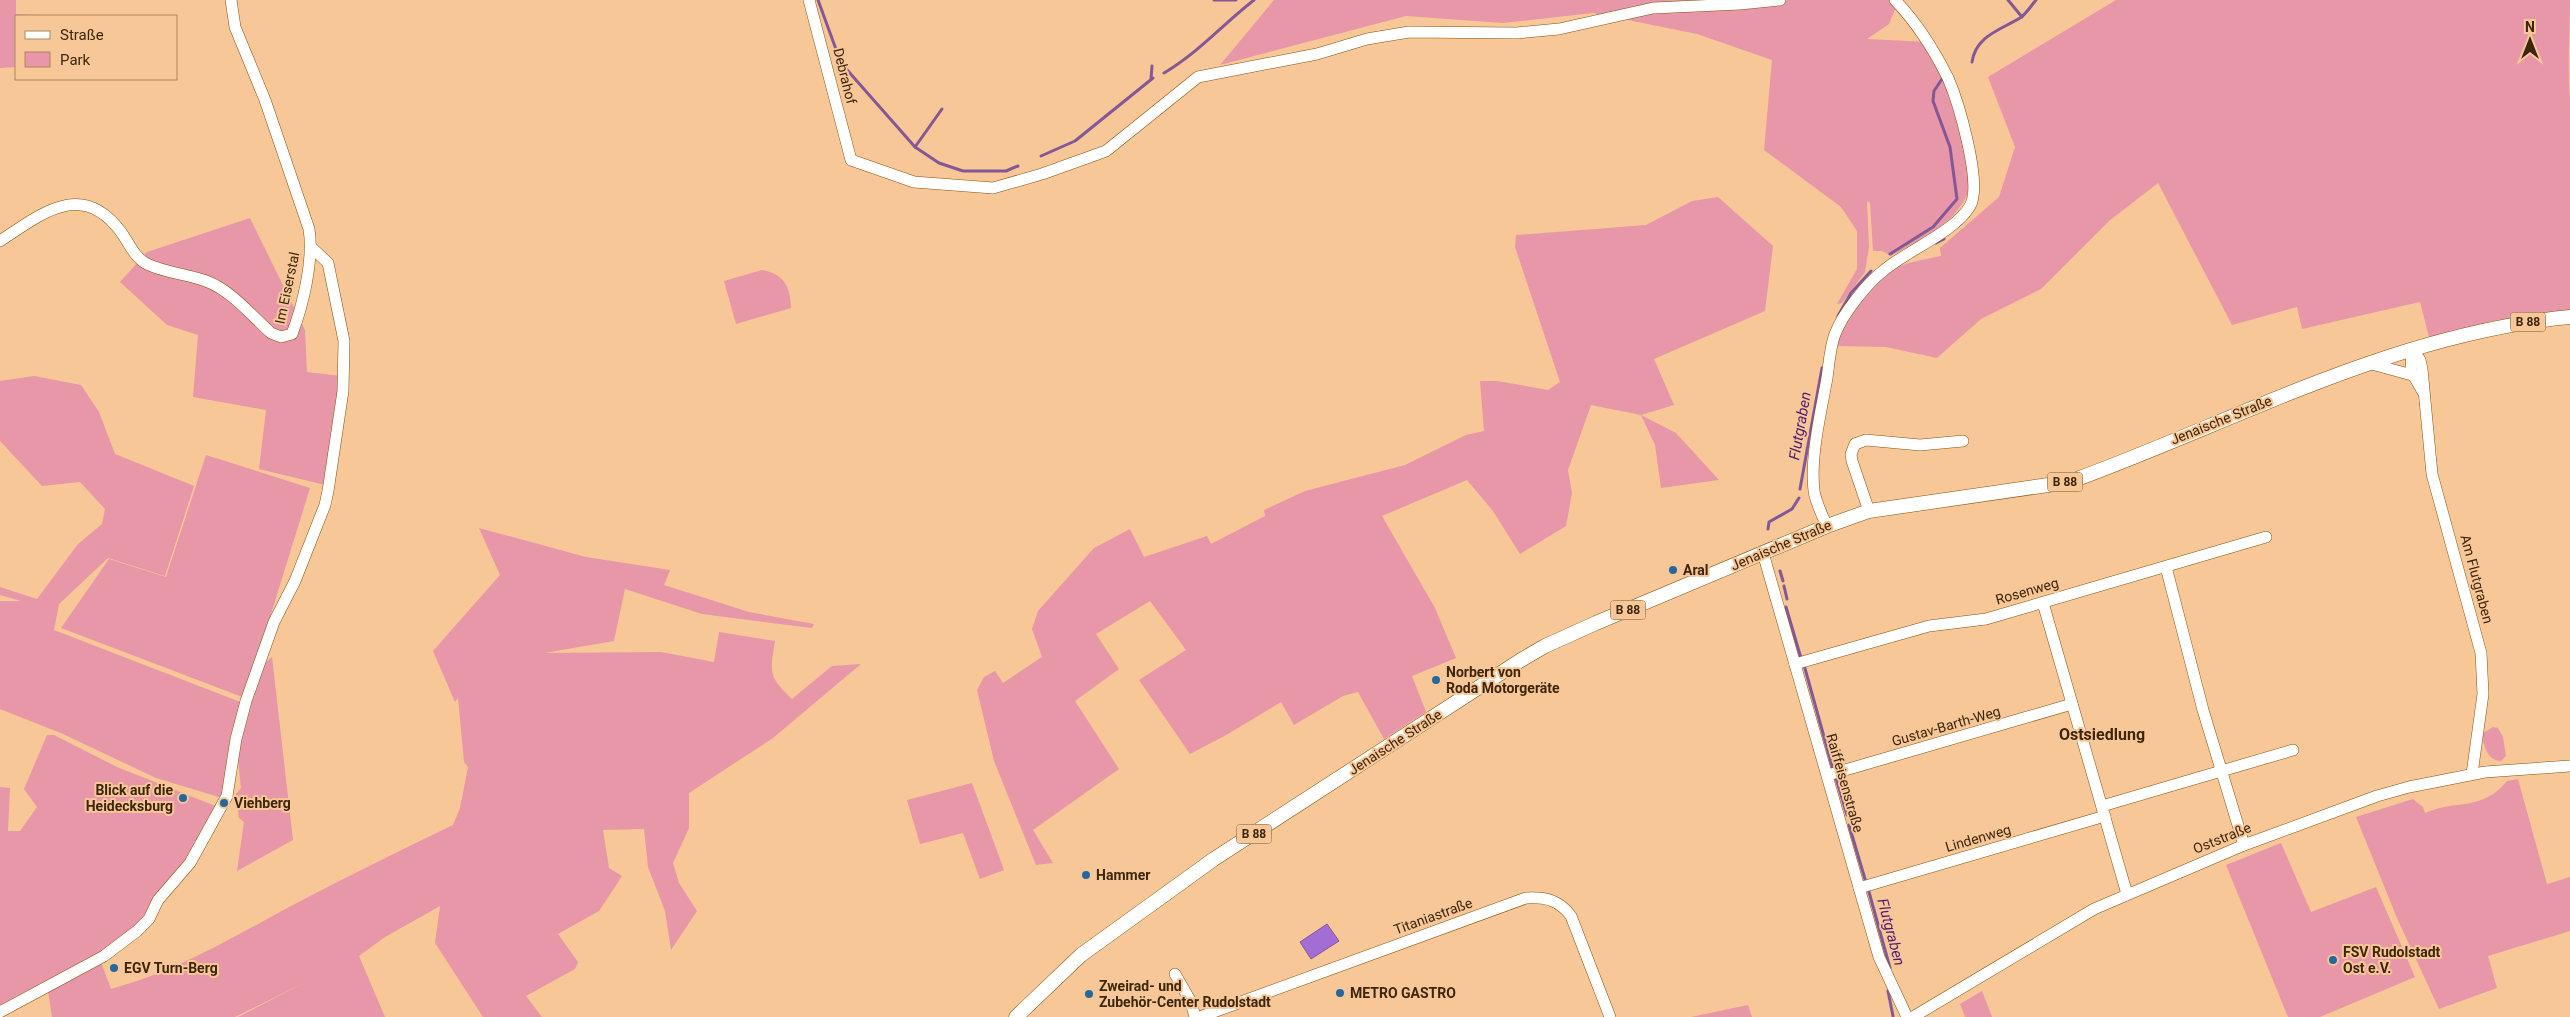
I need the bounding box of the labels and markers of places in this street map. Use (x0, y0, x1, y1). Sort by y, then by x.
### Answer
place label: Aral (1683, 562, 1709, 578)
marker: Aral (1667, 564, 1679, 576)
place label: Norbert von Roda Motorgeräte (1446, 664, 1560, 696)
marker: Norbert von Roda Motorgeräte (1430, 674, 1442, 686)
place label: Blick auf die Heidecksburg (86, 782, 173, 814)
marker: Blick auf die Heidecksburg (177, 792, 189, 804)
place label: Viehberg (234, 795, 291, 811)
marker: Viehberg (218, 797, 230, 809)
place label: Hammer (1096, 867, 1150, 883)
marker: Hammer (1080, 869, 1092, 881)
place label: FSV Rudolstadt Ost e.V. (2343, 944, 2441, 976)
marker: FSV Rudolstadt Ost e.V. (2327, 954, 2339, 966)
place label: EGV Turn-Berg (124, 960, 218, 976)
marker: EGV Turn-Berg (108, 962, 120, 974)
place label: Zweirad- und Zubehör-Center Rudolstadt (1099, 978, 1271, 1010)
place label: METRO GASTRO (1350, 985, 1456, 1001)
marker: METRO GASTRO (1334, 987, 1346, 999)
marker: Zweirad- und Zubehör-Center Rudolstadt (1083, 988, 1095, 1000)

